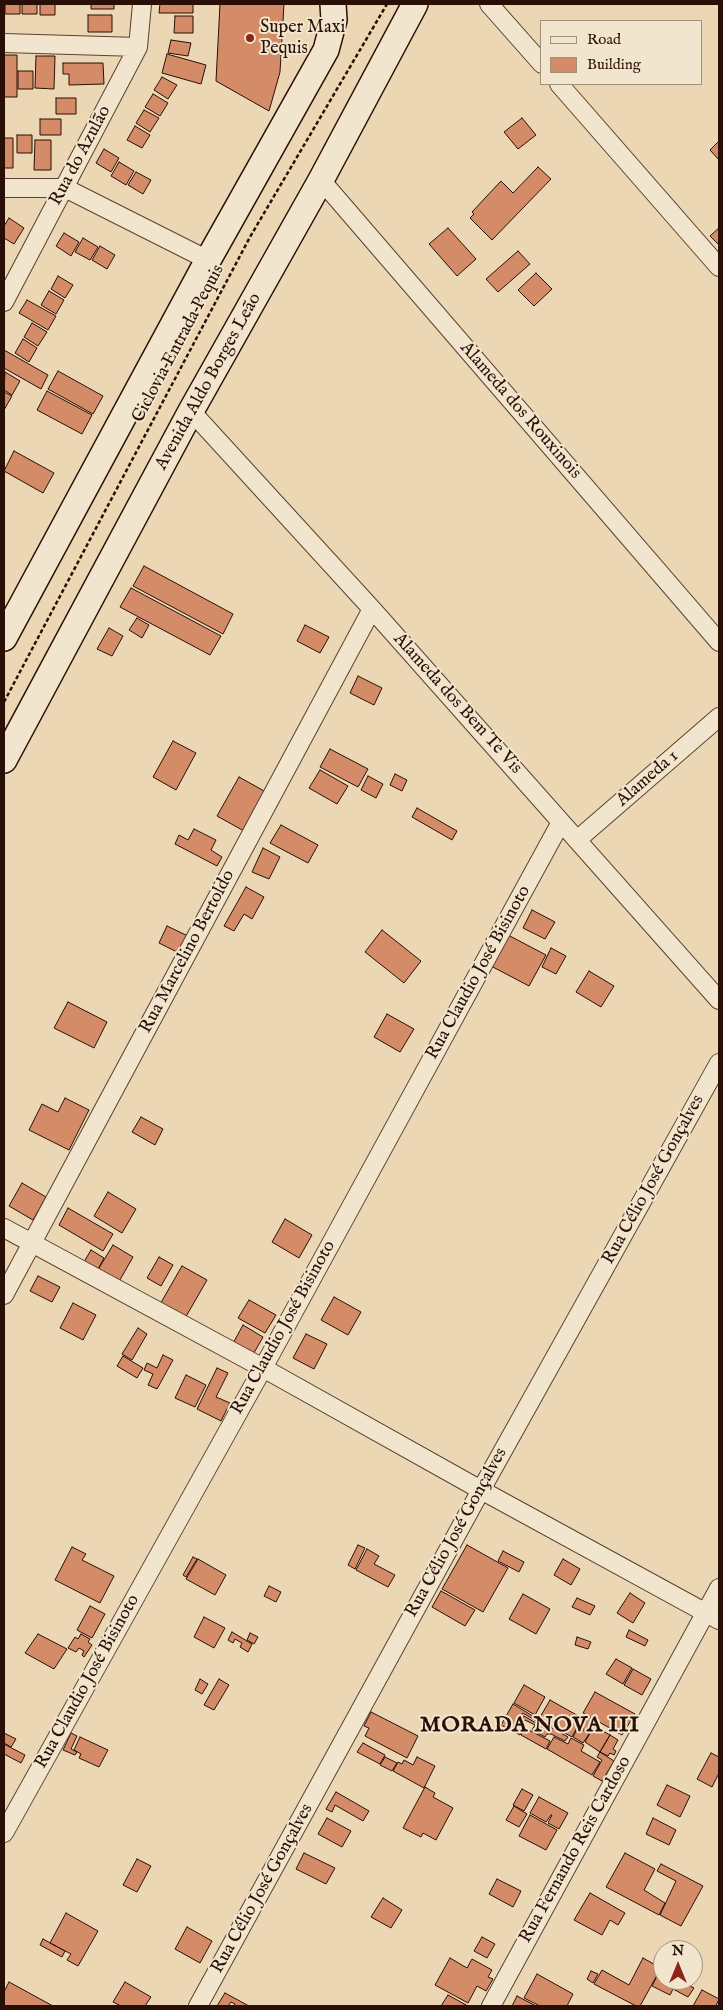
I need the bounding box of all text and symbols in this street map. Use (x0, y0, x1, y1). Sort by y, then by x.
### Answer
place label: Super Maxi Pequis (260, 17, 345, 59)
legend (540, 20, 703, 85)
text: Road (587, 30, 621, 49)
marker: Super Maxi Pequis (244, 32, 256, 44)
text: Building (587, 55, 641, 74)
street label: Rua do Azulão (46, 102, 116, 210)
street label: Ciclovia Entrada Pequis (128, 261, 230, 427)
street label: Avenida Aldo Borges Leão (151, 290, 267, 474)
street label: Alameda dos Rouxinois (455, 338, 585, 484)
street label: Alameda dos Bem Te Vis (388, 629, 526, 779)
street label: Alameda 1 (613, 746, 683, 812)
street label: Rua Marcelino Bertoldo (136, 867, 240, 1037)
street label: Rua Claudio José Bisinoto (422, 882, 536, 1064)
street label: Rua Célio José Gonçalves (598, 1092, 710, 1268)
street label: Rua Claudio José Bisinoto (227, 1237, 341, 1419)
street label: Rua Célio José Gonçalves (401, 1445, 513, 1621)
street label: Rua Claudio José Bisinoto (31, 1591, 145, 1773)
district label: MORADA NOVA III (418, 1713, 642, 1739)
street label: Rua Fernando Reis Cardoso (516, 1753, 636, 1947)
street label: Rua Célio José Gonçalves (207, 1801, 319, 1977)
north arrow (653, 1940, 703, 1990)
text: N (672, 1942, 684, 1960)

